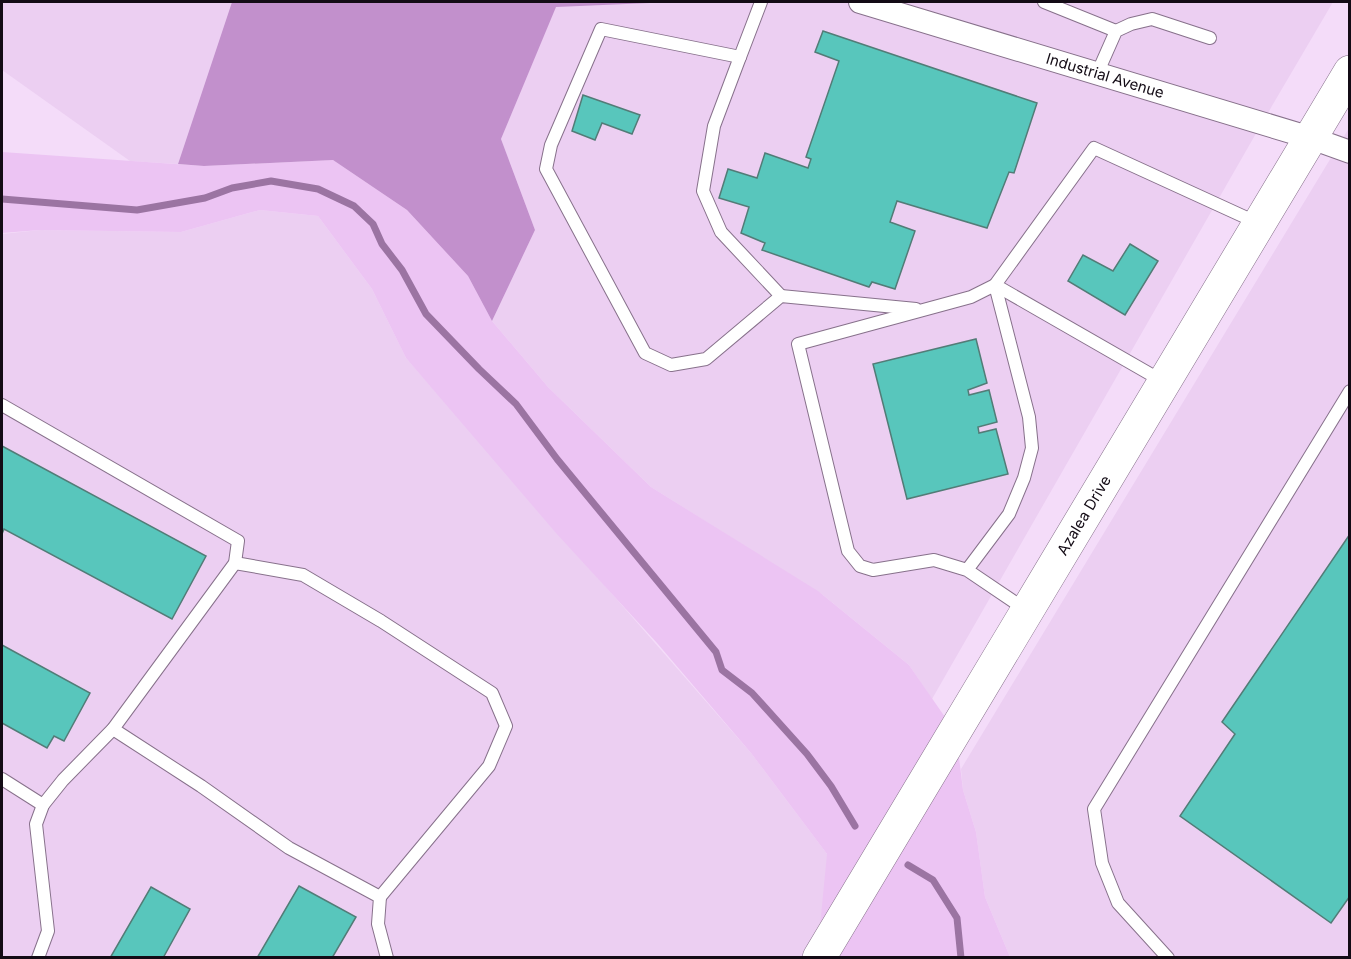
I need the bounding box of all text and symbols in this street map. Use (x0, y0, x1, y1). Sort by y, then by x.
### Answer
street label: Industrial Avenue (1044, 49, 1167, 102)
street label: Azalea Drive (1053, 472, 1115, 558)

